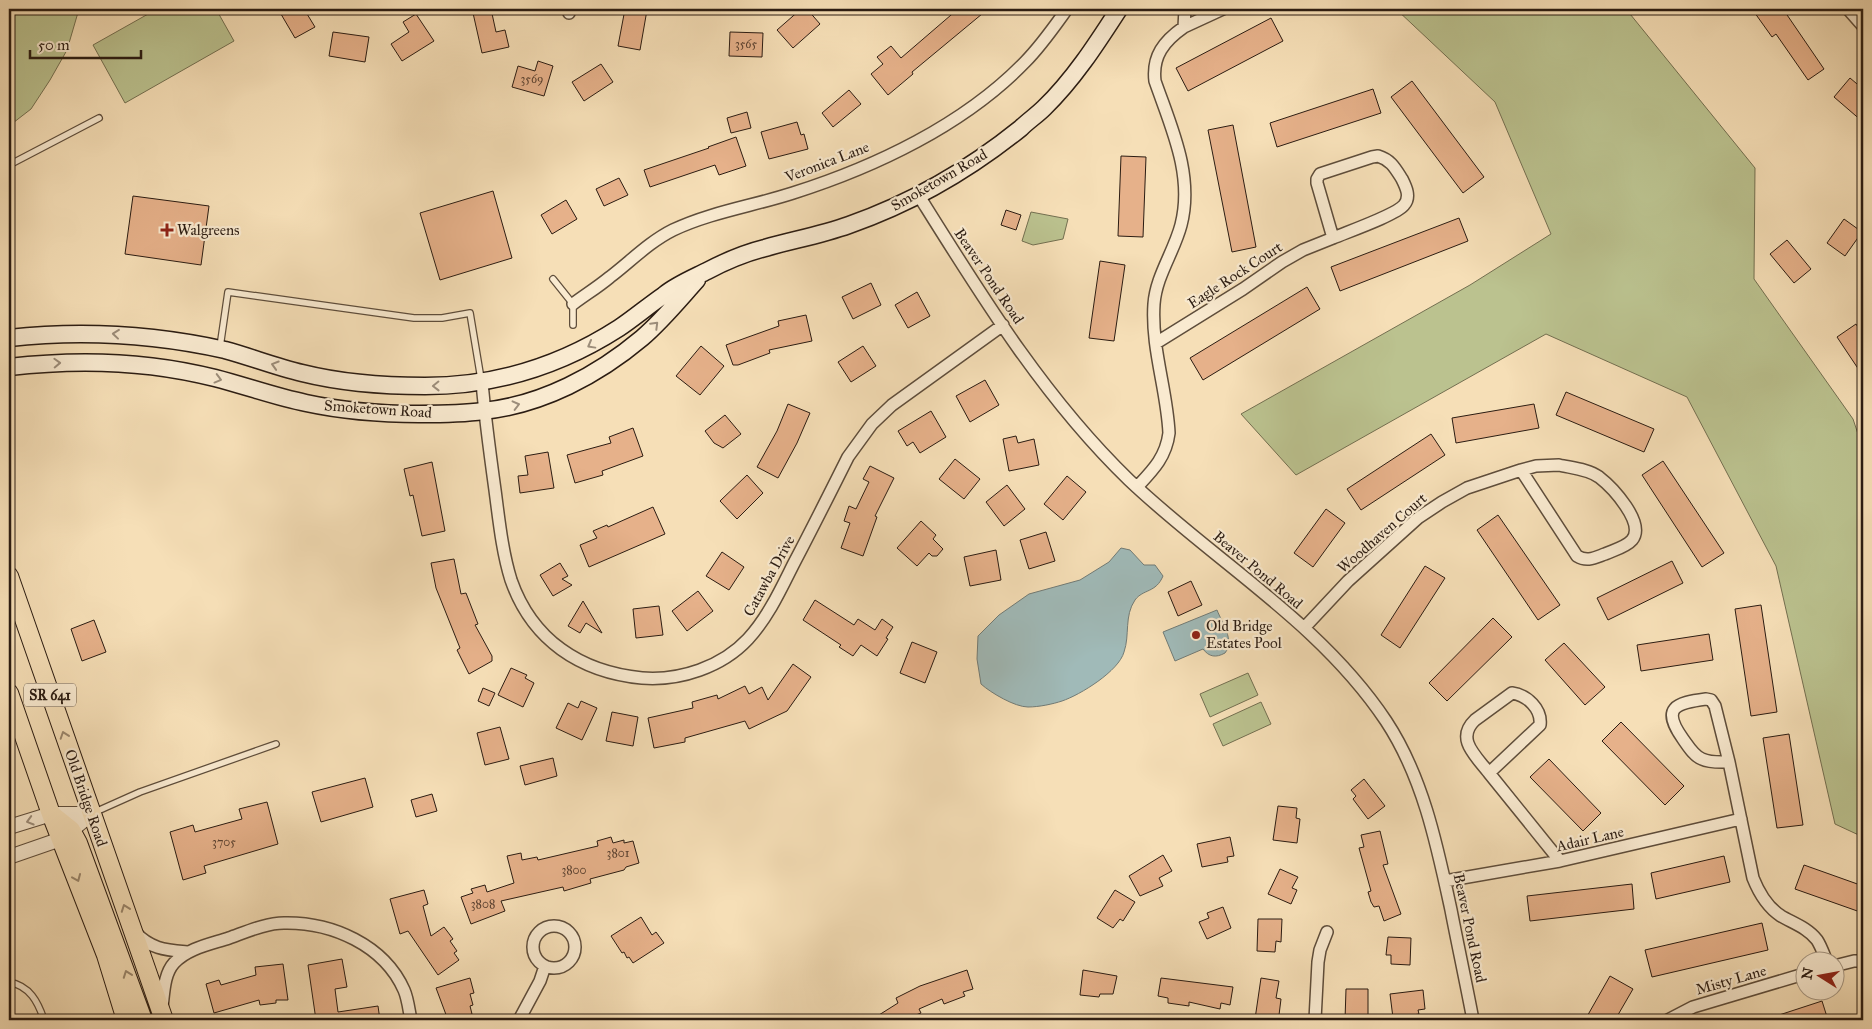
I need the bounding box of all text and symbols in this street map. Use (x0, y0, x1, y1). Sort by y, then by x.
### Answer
scale bar (30, 28, 141, 60)
text: 50 m (38, 36, 70, 54)
house number: 3565 (735, 37, 757, 51)
house number: 3569 (521, 72, 543, 86)
street label: Veronica Lane (781, 138, 872, 187)
street label: Smoketown Road (888, 145, 991, 215)
place label: Walgreens (177, 221, 240, 239)
marker: Walgreens (161, 224, 173, 236)
street label: Beaver Pond Road (950, 225, 1028, 328)
street label: Eagle Rock Court (1184, 237, 1286, 312)
one-way arrow (649, 321, 658, 330)
one-way arrow (112, 329, 120, 340)
one-way arrow (587, 338, 596, 348)
one-way arrow (54, 357, 62, 368)
one-way arrow (272, 361, 280, 371)
one-way arrow (214, 373, 223, 384)
one-way arrow (431, 381, 439, 391)
street label: Smoketown Road (324, 396, 433, 422)
one-way arrow (512, 400, 521, 411)
street label: Woodhaven Court (1334, 489, 1431, 577)
street label: Beaver Pond Road (1210, 527, 1307, 613)
street label: Catawba Drive (739, 533, 799, 619)
place label: Old Bridge Estates Pool (1206, 617, 1283, 652)
marker: Old Bridge Estates Pool (1190, 629, 1202, 641)
road number: SR 641 (24, 684, 76, 706)
one-way arrow (60, 731, 70, 739)
street label: Old Bridge Road (61, 747, 111, 849)
one-way arrow (26, 815, 35, 825)
street label: Adair Lane (1554, 823, 1625, 856)
house number: 3705 (212, 835, 236, 849)
house number: 3801 (607, 846, 630, 860)
house number: 3800 (561, 863, 587, 877)
street label: Beaver Pond Road (1450, 872, 1490, 985)
one-way arrow (71, 873, 81, 882)
house number: 3808 (471, 897, 495, 911)
one-way arrow (121, 904, 131, 913)
north arrow (1794, 952, 1844, 1002)
street label: Misty Lane (1694, 961, 1768, 999)
text: N (1798, 966, 1817, 981)
one-way arrow (123, 970, 133, 979)

